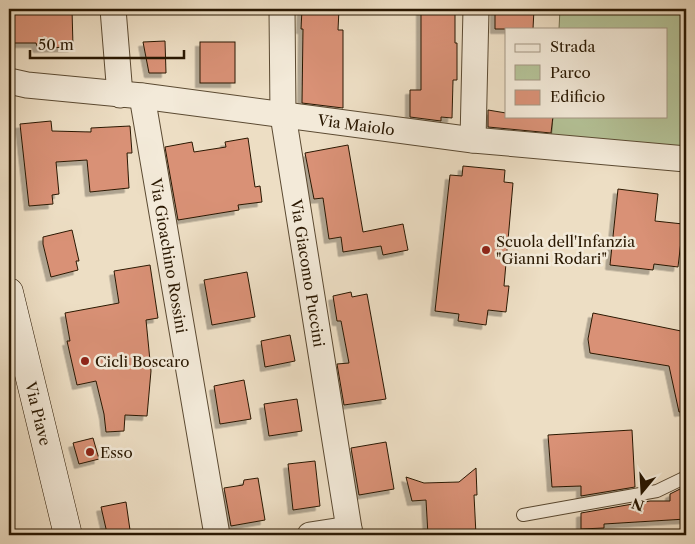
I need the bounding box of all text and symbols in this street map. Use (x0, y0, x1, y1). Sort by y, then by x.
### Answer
scale bar (30, 28, 184, 60)
legend (505, 28, 668, 118)
text: 50 m (38, 35, 74, 54)
text: Strada (550, 37, 596, 56)
text: Parco (550, 63, 591, 82)
text: Edificio (550, 87, 605, 106)
street label: Via Maiolo (315, 110, 396, 139)
street label: Via Gioachino Rossini (147, 176, 192, 335)
street label: Via Giacomo Puccini (287, 197, 329, 349)
place label: Scuola dell'Infanzia "Gianni Rodari" (496, 232, 635, 268)
marker: Scuola dell'Infanzia "Gianni Rodari" (480, 244, 492, 256)
place label: Cicli Boscaro (95, 352, 189, 371)
marker: Cicli Boscaro (79, 355, 91, 367)
street label: Via Piave (21, 379, 55, 447)
place label: Esso (100, 443, 133, 462)
marker: Esso (84, 446, 96, 458)
north arrow (618, 466, 668, 516)
text: N (629, 494, 647, 515)

